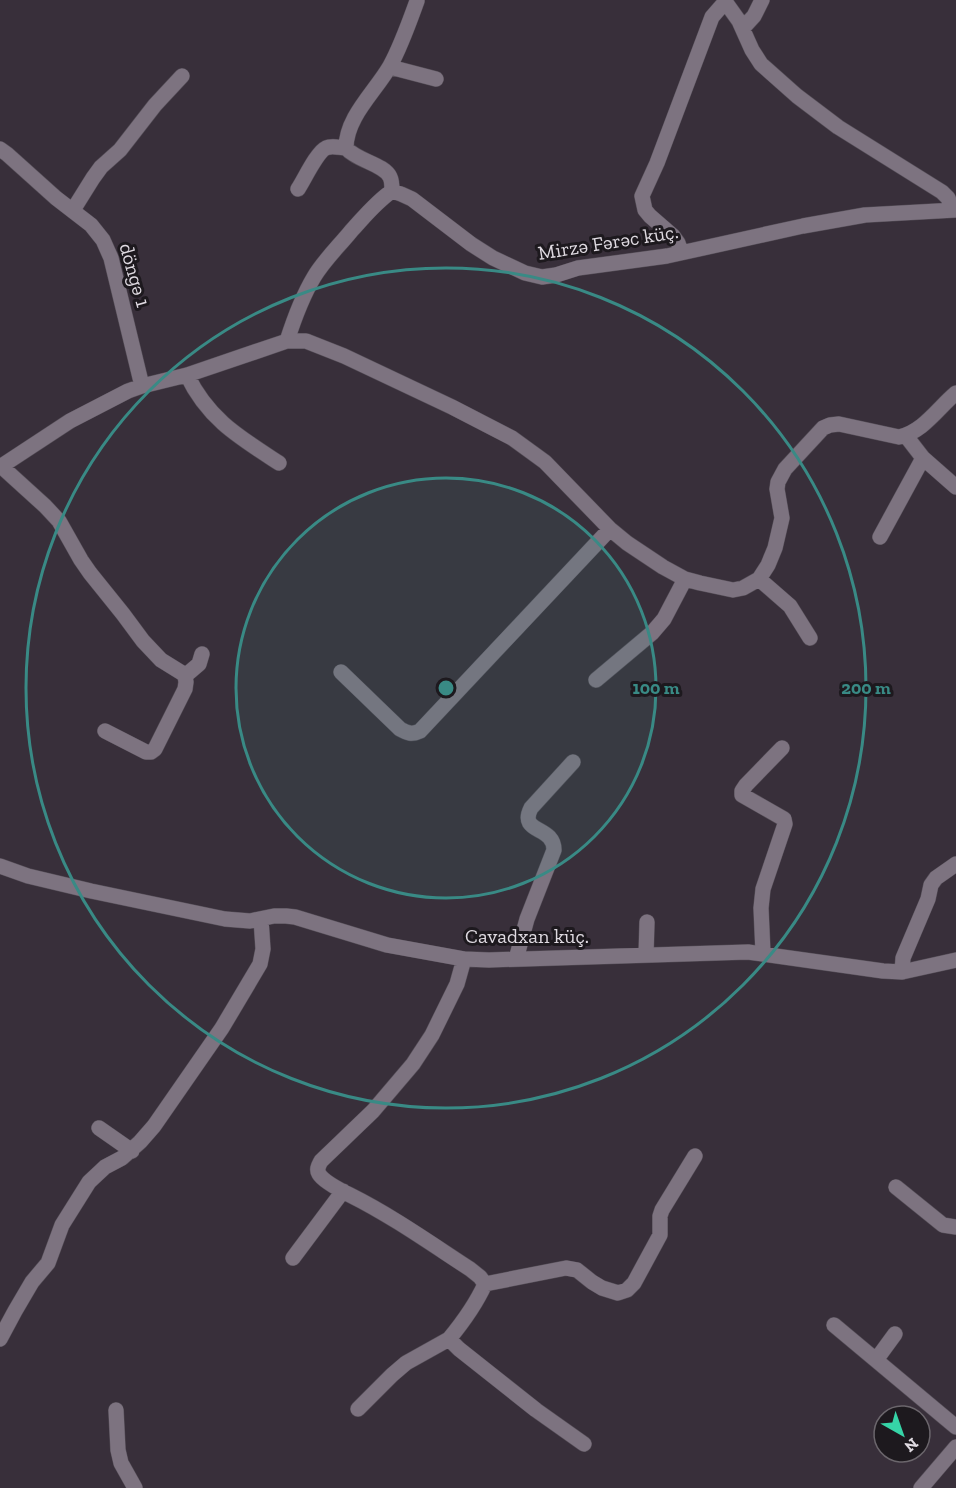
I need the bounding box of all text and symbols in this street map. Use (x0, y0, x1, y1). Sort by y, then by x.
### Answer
street label: Mirzə Fərəc küç. (536, 219, 680, 265)
street label: döngə 1 (114, 240, 156, 310)
text: 100 m (632, 677, 680, 699)
text: 200 m (841, 677, 891, 699)
centre of rings (436, 678, 456, 698)
street label: Cavadxan küç. (465, 924, 589, 948)
north arrow (872, 1404, 932, 1464)
text: N (901, 1434, 922, 1456)

